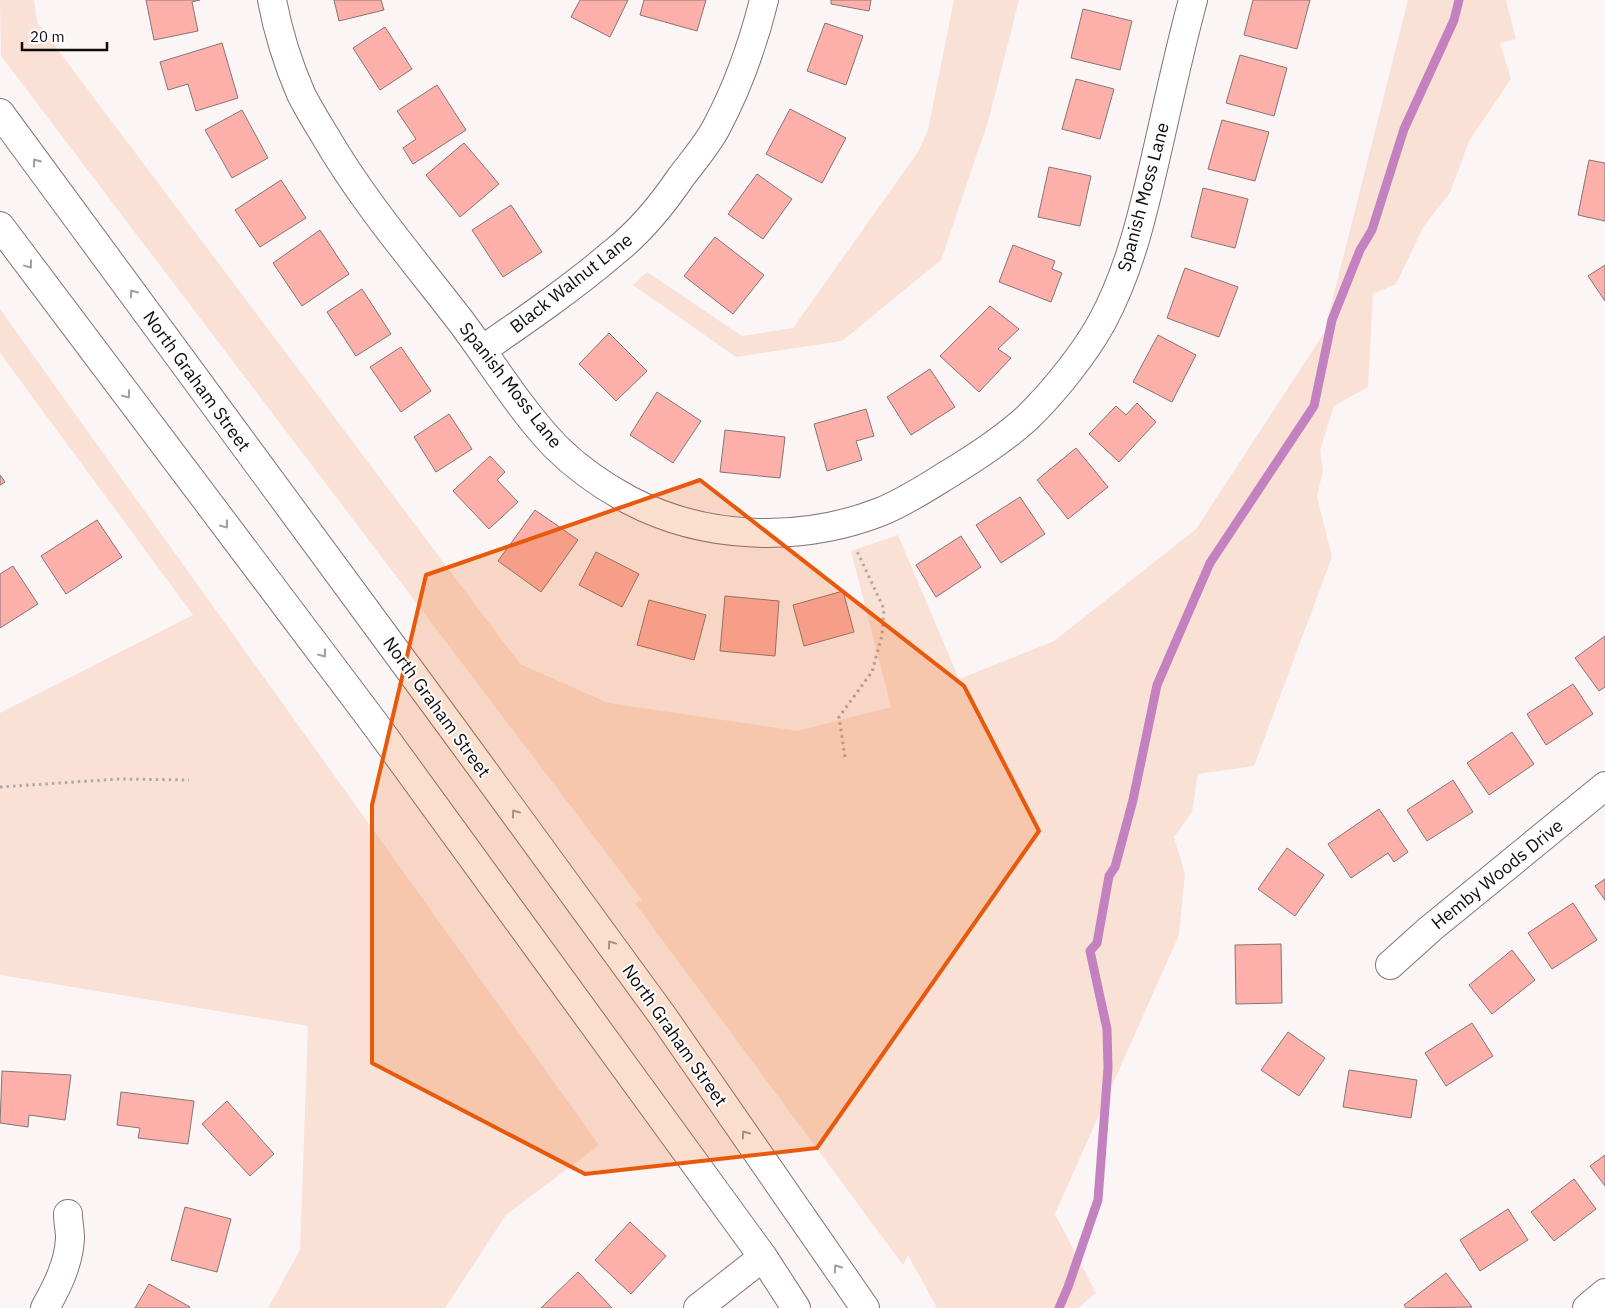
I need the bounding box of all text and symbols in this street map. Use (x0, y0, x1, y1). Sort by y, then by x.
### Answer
scale bar (22, 20, 108, 52)
text: 20 m (30, 27, 65, 46)
street label: Spanish Moss Lane (1112, 120, 1174, 274)
one-way arrow (33, 159, 43, 168)
street label: Black Walnut Lane (505, 228, 637, 338)
one-way arrow (24, 259, 32, 268)
one-way arrow (130, 289, 139, 299)
street label: North Graham Street (138, 306, 256, 456)
street label: Spanish Moss Lane (455, 317, 567, 453)
one-way arrow (121, 389, 130, 399)
one-way arrow (219, 519, 228, 529)
street label: North Graham Street (378, 632, 496, 782)
one-way arrow (317, 648, 325, 657)
one-way arrow (512, 809, 521, 819)
street label: Hemby Woods Drive (1426, 814, 1568, 934)
one-way arrow (608, 940, 617, 950)
street label: North Graham Street (617, 960, 733, 1110)
one-way arrow (742, 1131, 751, 1140)
one-way arrow (834, 1264, 843, 1274)

